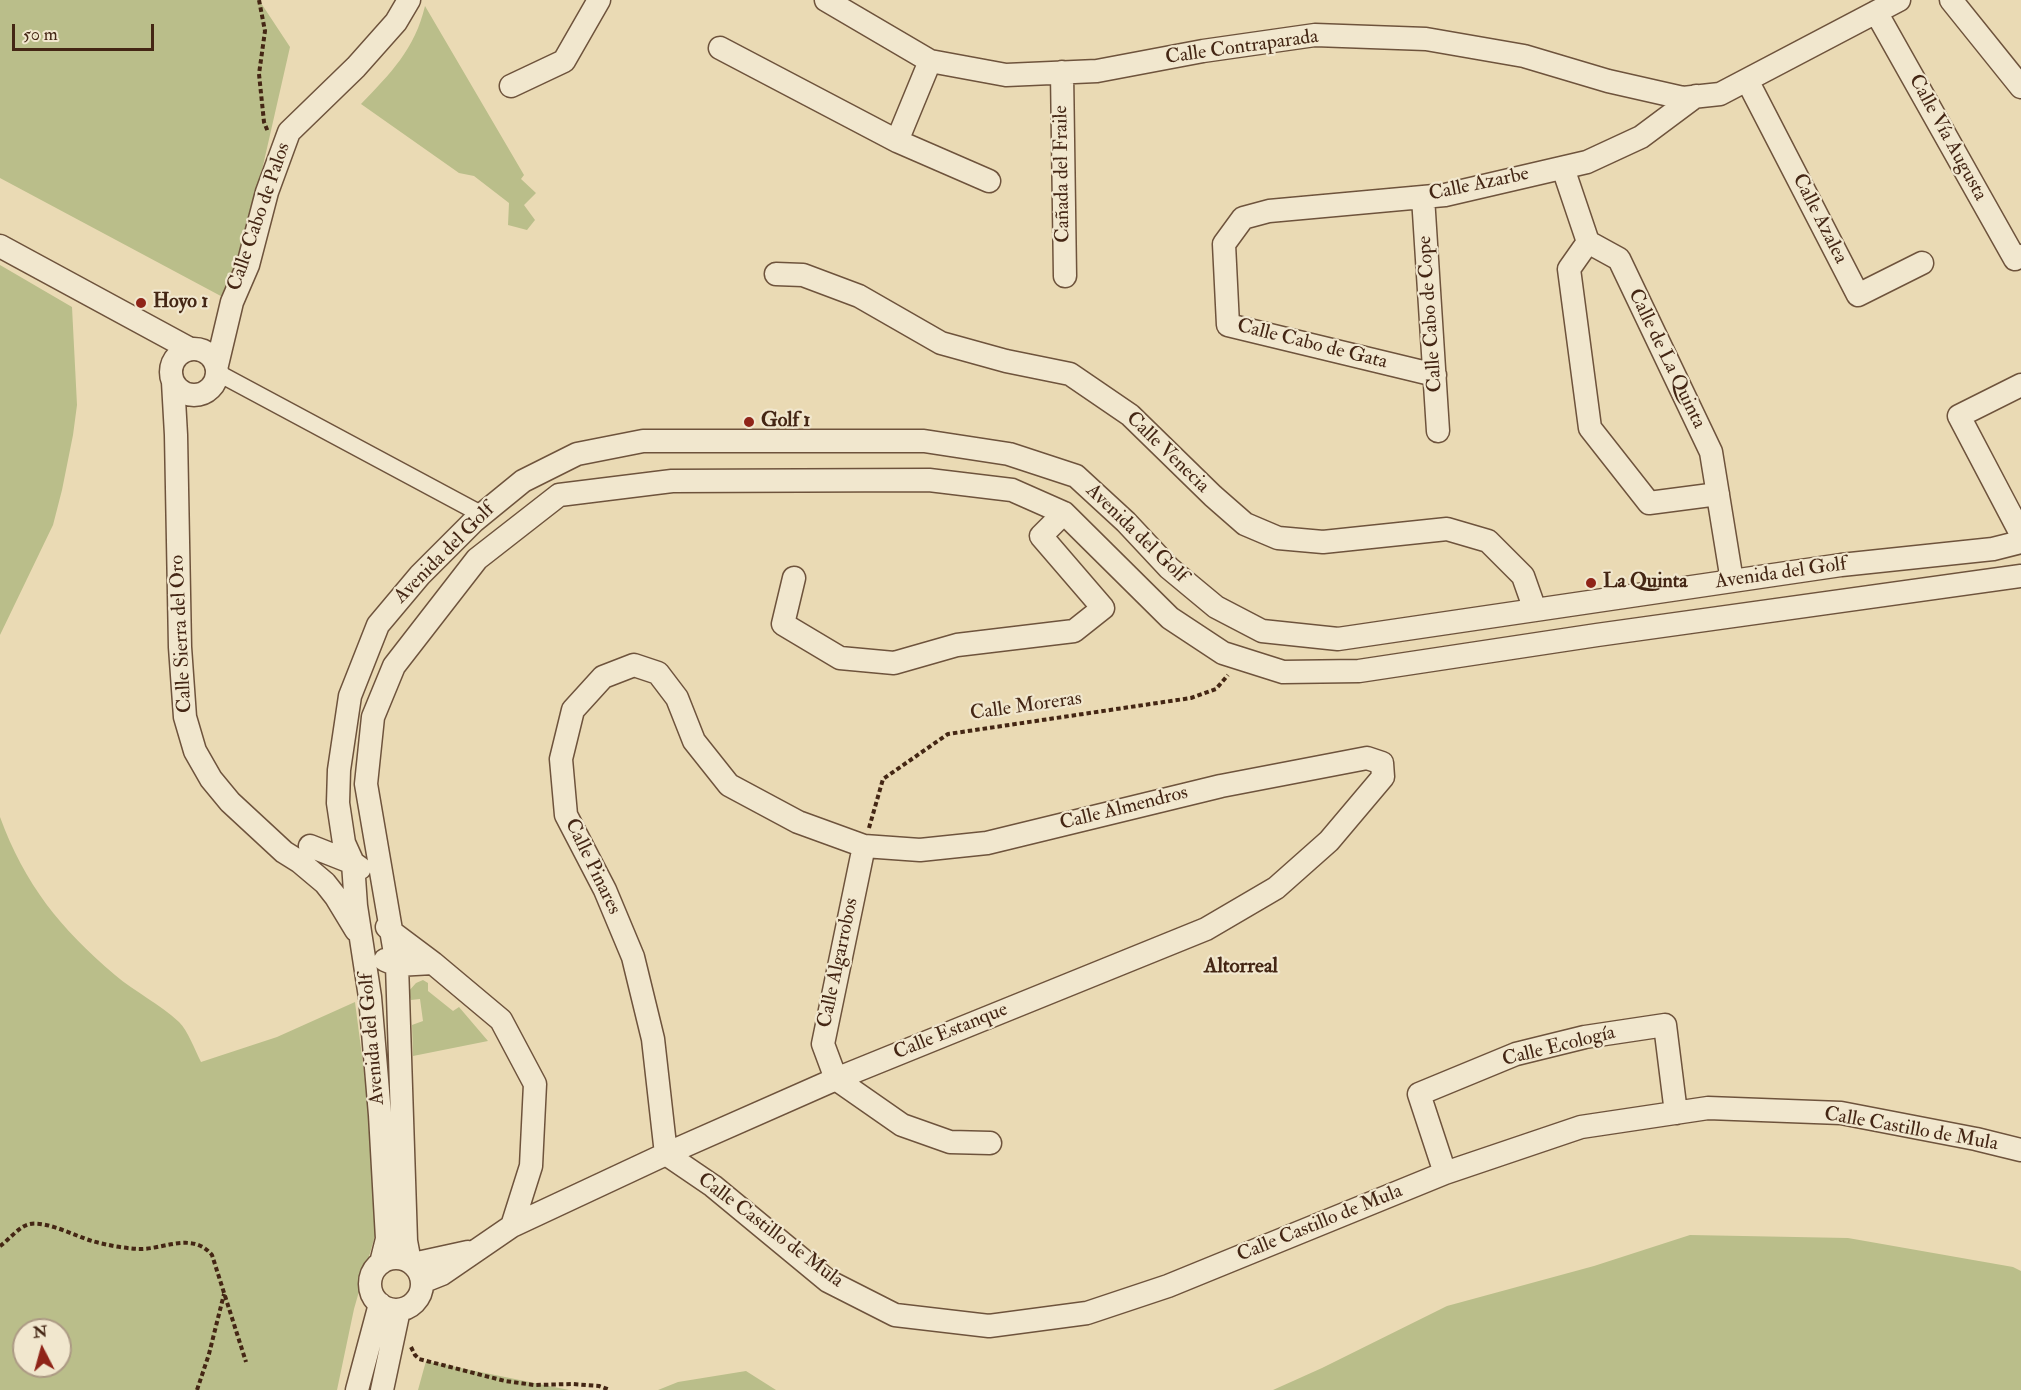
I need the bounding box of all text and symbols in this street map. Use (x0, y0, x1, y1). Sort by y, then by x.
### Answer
scale bar (15, 12, 158, 50)
text: 50 m (23, 23, 58, 46)
street label: Calle Contraparada (1164, 25, 1320, 71)
street label: Calle Vía Augusta (1902, 71, 1992, 205)
street label: Cañada del Fraile (1050, 105, 1076, 243)
street label: Calle Cabo de Palos (223, 140, 297, 294)
street label: Calle Azarbe (1427, 163, 1531, 207)
street label: Calle Azalea (1786, 170, 1852, 268)
street label: Calle Cabo de Cope (1414, 235, 1448, 393)
street label: Calle de La Quinta (1622, 285, 1710, 433)
place label: Hoyo 1 (153, 291, 208, 315)
marker: Hoyo 1 (134, 296, 148, 310)
street label: Calle Cabo de Gata (1234, 315, 1390, 375)
street label: Calle Venecia (1120, 407, 1214, 499)
place label: Golf 1 (761, 410, 810, 434)
marker: Golf 1 (742, 415, 756, 429)
street label: Avenida del Golf (1080, 479, 1192, 589)
street label: Avenida del Golf (390, 499, 500, 609)
street label: Avenida del Golf (1714, 553, 1848, 595)
street label: Calle Sierra del Oro (166, 554, 198, 714)
place label: La Quinta (1603, 571, 1687, 595)
marker: La Quinta (1584, 576, 1598, 590)
street label: Calle Moreras (969, 687, 1083, 727)
street label: Calle Almendros (1057, 781, 1191, 837)
street label: Calle Pinares (559, 815, 625, 919)
street label: Calle Algarrobos (814, 896, 864, 1030)
district label: Altorreal (1204, 954, 1278, 980)
street label: Avenida del Golf (355, 972, 391, 1106)
street label: Calle Estanque (890, 998, 1012, 1066)
street label: Calle Ecología (1500, 1021, 1618, 1073)
street label: Calle Castillo de Mula (1822, 1103, 2000, 1157)
street label: Calle Castillo de Mula (692, 1168, 848, 1294)
street label: Calle Castillo de Mula (1234, 1180, 1406, 1268)
north arrow (12, 1318, 72, 1378)
text: N (32, 1321, 48, 1343)

